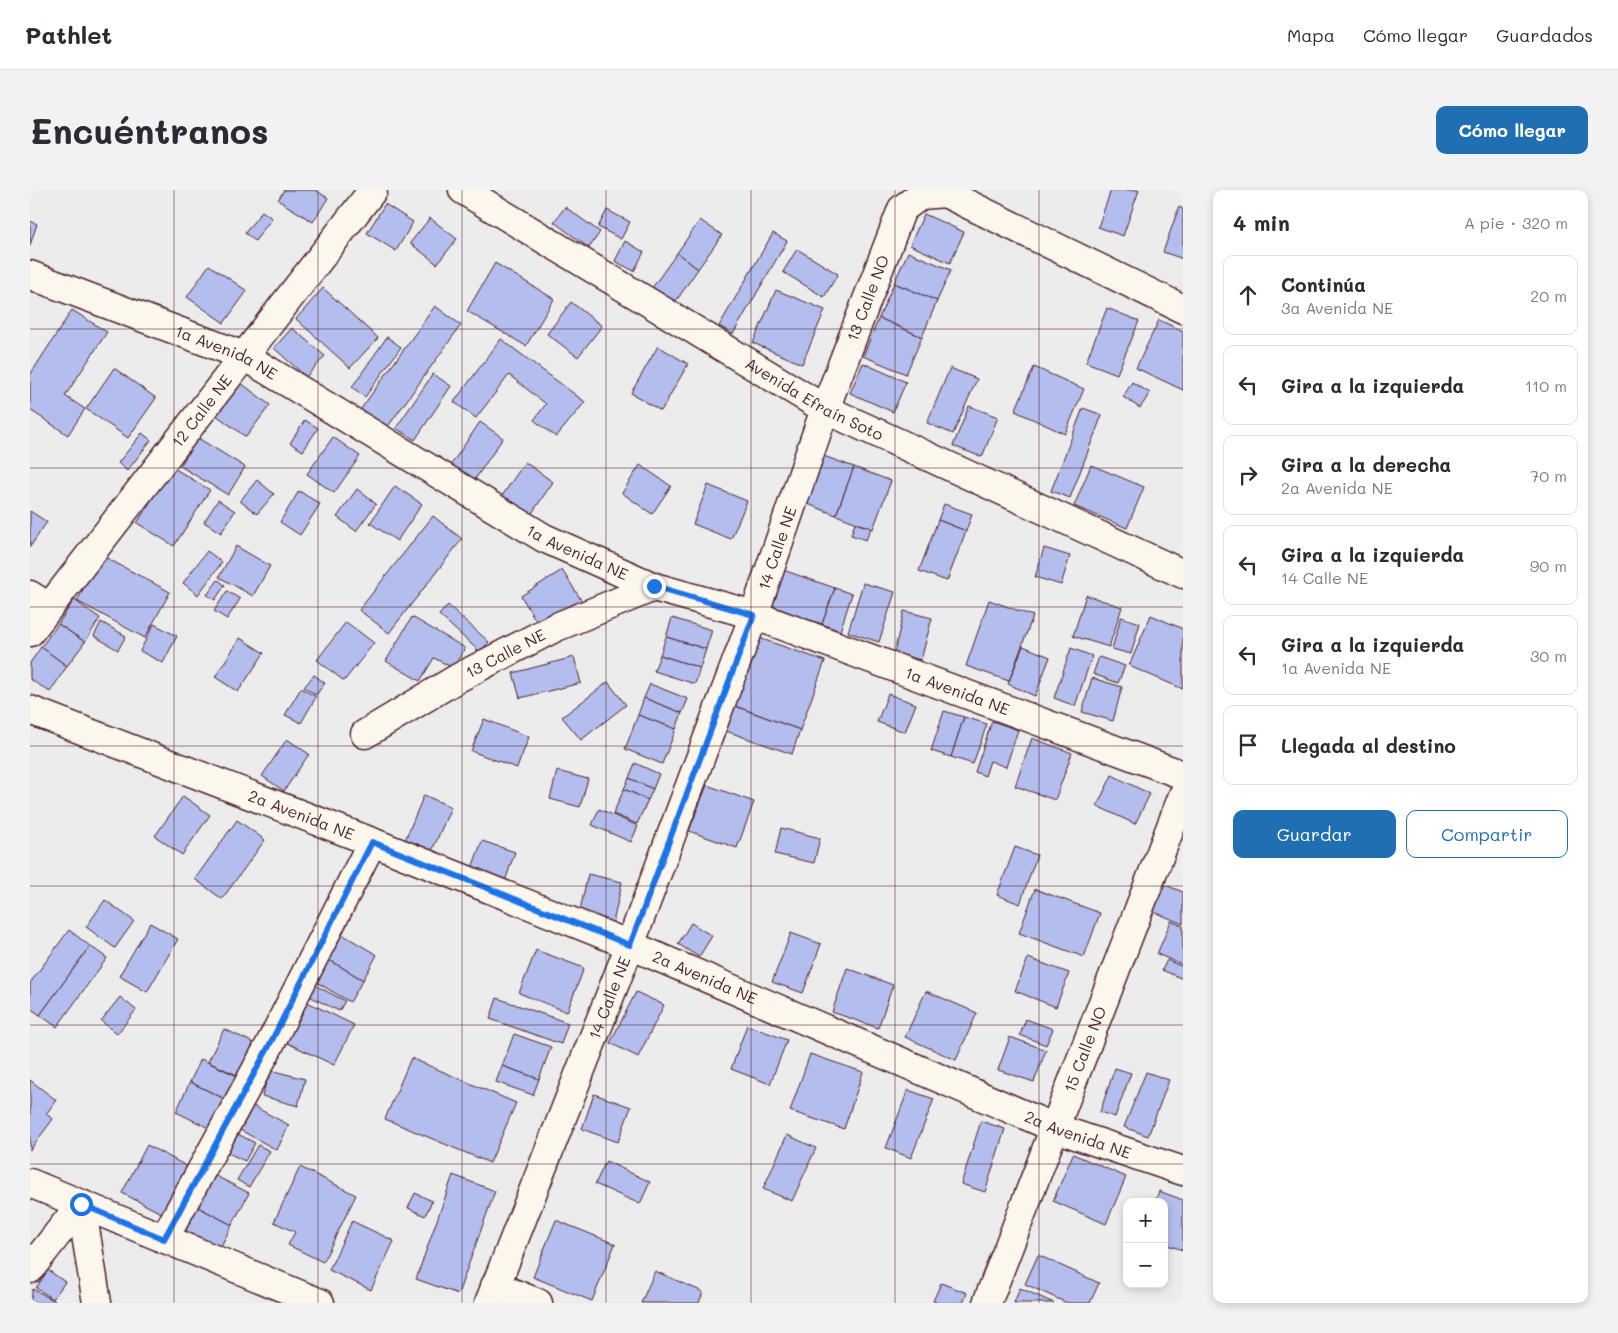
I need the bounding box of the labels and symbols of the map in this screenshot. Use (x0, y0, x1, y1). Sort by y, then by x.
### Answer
street label: 13 Calle NO (841, 252, 893, 344)
street label: 1a Avenida NE (172, 320, 282, 384)
street label: Avenida Efraín Soto (742, 352, 887, 444)
street label: 12 Calle NE (166, 370, 236, 451)
street label: 14 Calle NE (752, 503, 801, 593)
street label: 1a Avenida NE (523, 519, 632, 584)
route end (643, 575, 666, 598)
street label: 13 Calle NE (462, 623, 549, 682)
street label: 1a Avenida NE (902, 661, 1013, 719)
street label: 2a Avenida NE (246, 784, 358, 844)
street label: 2a Avenida NE (650, 945, 761, 1009)
street label: 14 Calle NE (583, 953, 634, 1042)
street label: 15 Calle NO (1058, 1003, 1111, 1095)
street label: 2a Avenida NE (1022, 1105, 1134, 1163)
route start (70, 1193, 93, 1216)

